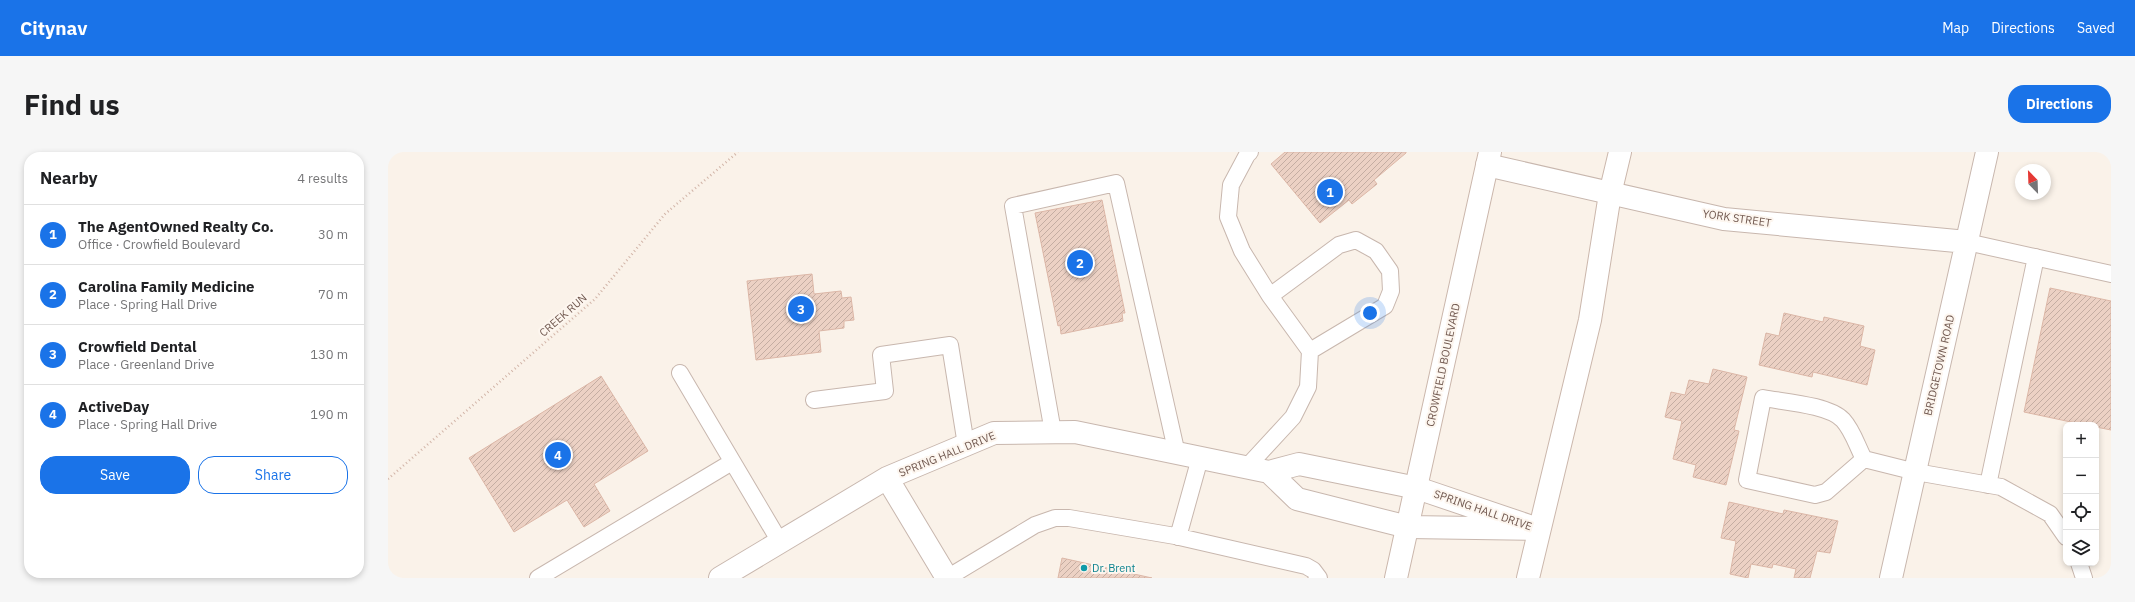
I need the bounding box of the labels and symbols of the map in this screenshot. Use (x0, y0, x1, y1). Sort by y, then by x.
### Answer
north arrow (2015, 164, 2051, 200)
pin: 1 (1317, 177, 1343, 207)
street label: YORK STREET (1702, 206, 1773, 230)
pin: 2 (1067, 248, 1093, 278)
street label: CREEK RUN (536, 291, 590, 339)
pin: 3 (788, 294, 814, 324)
street label: CROWFIELD BOULEVARD (1423, 302, 1463, 428)
your location (1360, 303, 1380, 323)
street label: BRIDGETOWN ROAD (1921, 313, 1957, 417)
street label: SPRING HALL DRIVE (897, 428, 997, 480)
pin: 4 (545, 440, 571, 470)
street label: SPRING HALL DRIVE (1432, 487, 1534, 533)
place label: Dr. Brent (1092, 561, 1136, 575)
marker: Dr. Brent (1079, 563, 1089, 573)

